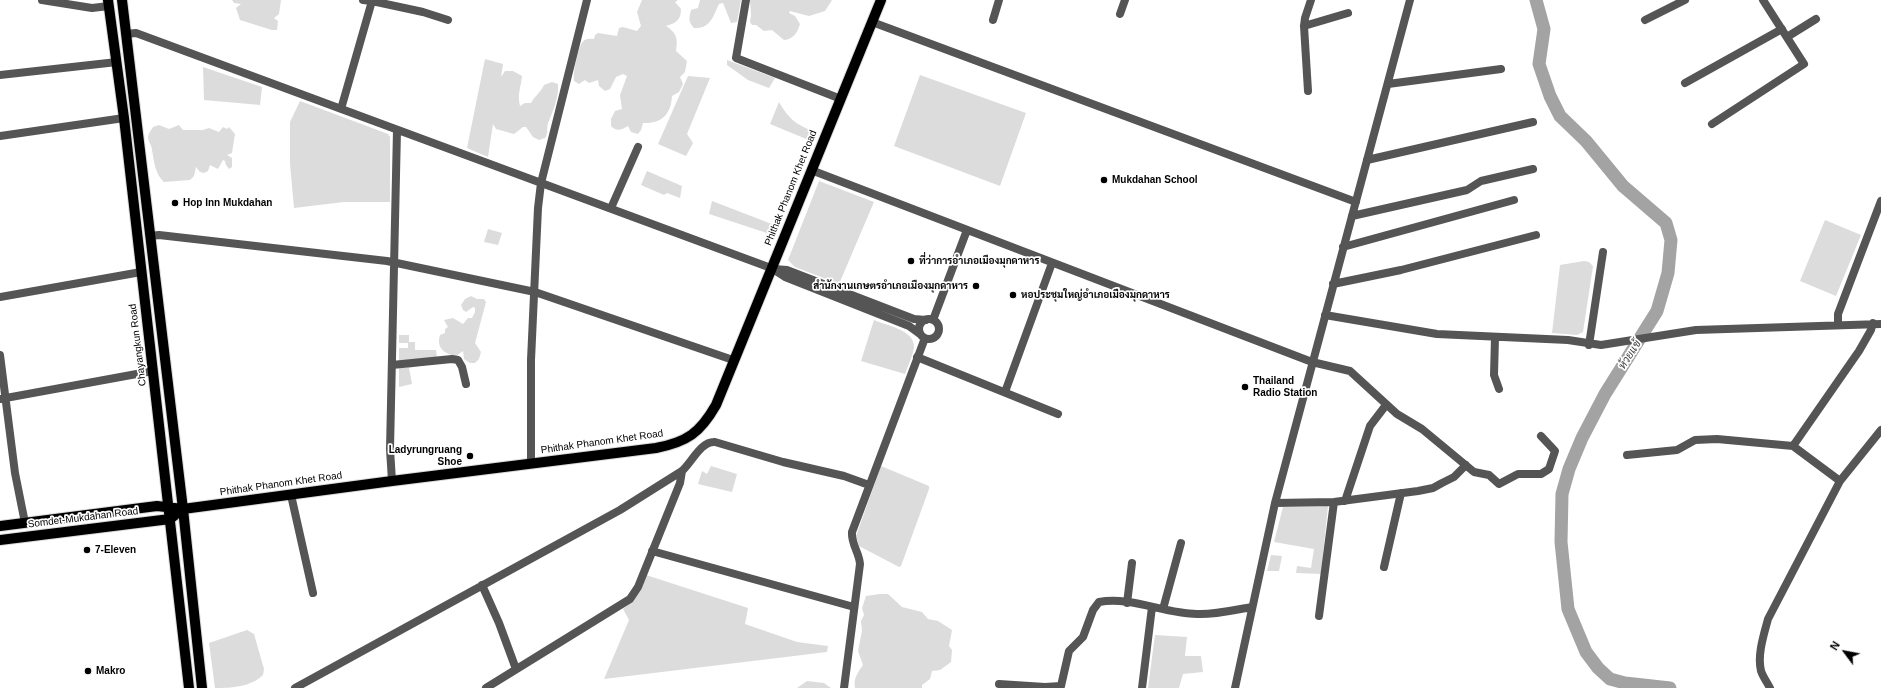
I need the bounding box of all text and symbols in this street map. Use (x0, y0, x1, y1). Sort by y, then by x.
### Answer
street label: Phithak Phanom Khet Road (762, 129, 820, 247)
place label: Mukdahan School (1112, 174, 1198, 186)
marker: Mukdahan School (1099, 175, 1109, 185)
place label: Hop Inn Mukdahan (183, 197, 272, 209)
marker: Hop Inn Mukdahan (170, 198, 180, 208)
place label: ที่ว่าการอำเภอเมืองมุกดาหาร (919, 255, 1039, 267)
marker: ที่ว่าการอำเภอเมืองมุกดาหาร (906, 256, 916, 266)
place label: สำนักงานเกษตรอำเภอเมืองมุกดาหาร (813, 280, 968, 292)
marker: สำนักงานเกษตรอำเภอเมืองมุกดาหาร (971, 281, 981, 291)
place label: หอประชุมใหญ่อำเภอเมืองมุกดาหาร (1021, 289, 1170, 301)
marker: หอประชุมใหญ่อำเภอเมืองมุกดาหาร (1008, 290, 1018, 300)
street label: Chayangkun Road (127, 303, 149, 387)
water label: ห้วยแข้ (1616, 338, 1644, 372)
place label: Thailand Radio Station (1253, 375, 1317, 398)
marker: Thailand Radio Station (1240, 382, 1250, 392)
street label: Phithak Phanom Khet Road (540, 427, 664, 457)
place label: Ladyrungruang Shoe (389, 444, 462, 468)
marker: Ladyrungruang Shoe (465, 451, 475, 461)
street label: Phithak Phanom Khet Road (219, 469, 343, 499)
street label: Somdet-Mukdahan Road (27, 505, 139, 531)
place label: 7-Eleven (95, 544, 136, 556)
marker: 7-Eleven (82, 545, 92, 555)
north arrow (1825, 632, 1865, 672)
text: N (1828, 639, 1842, 652)
place label: Makro (96, 665, 125, 677)
marker: Makro (83, 666, 93, 676)

